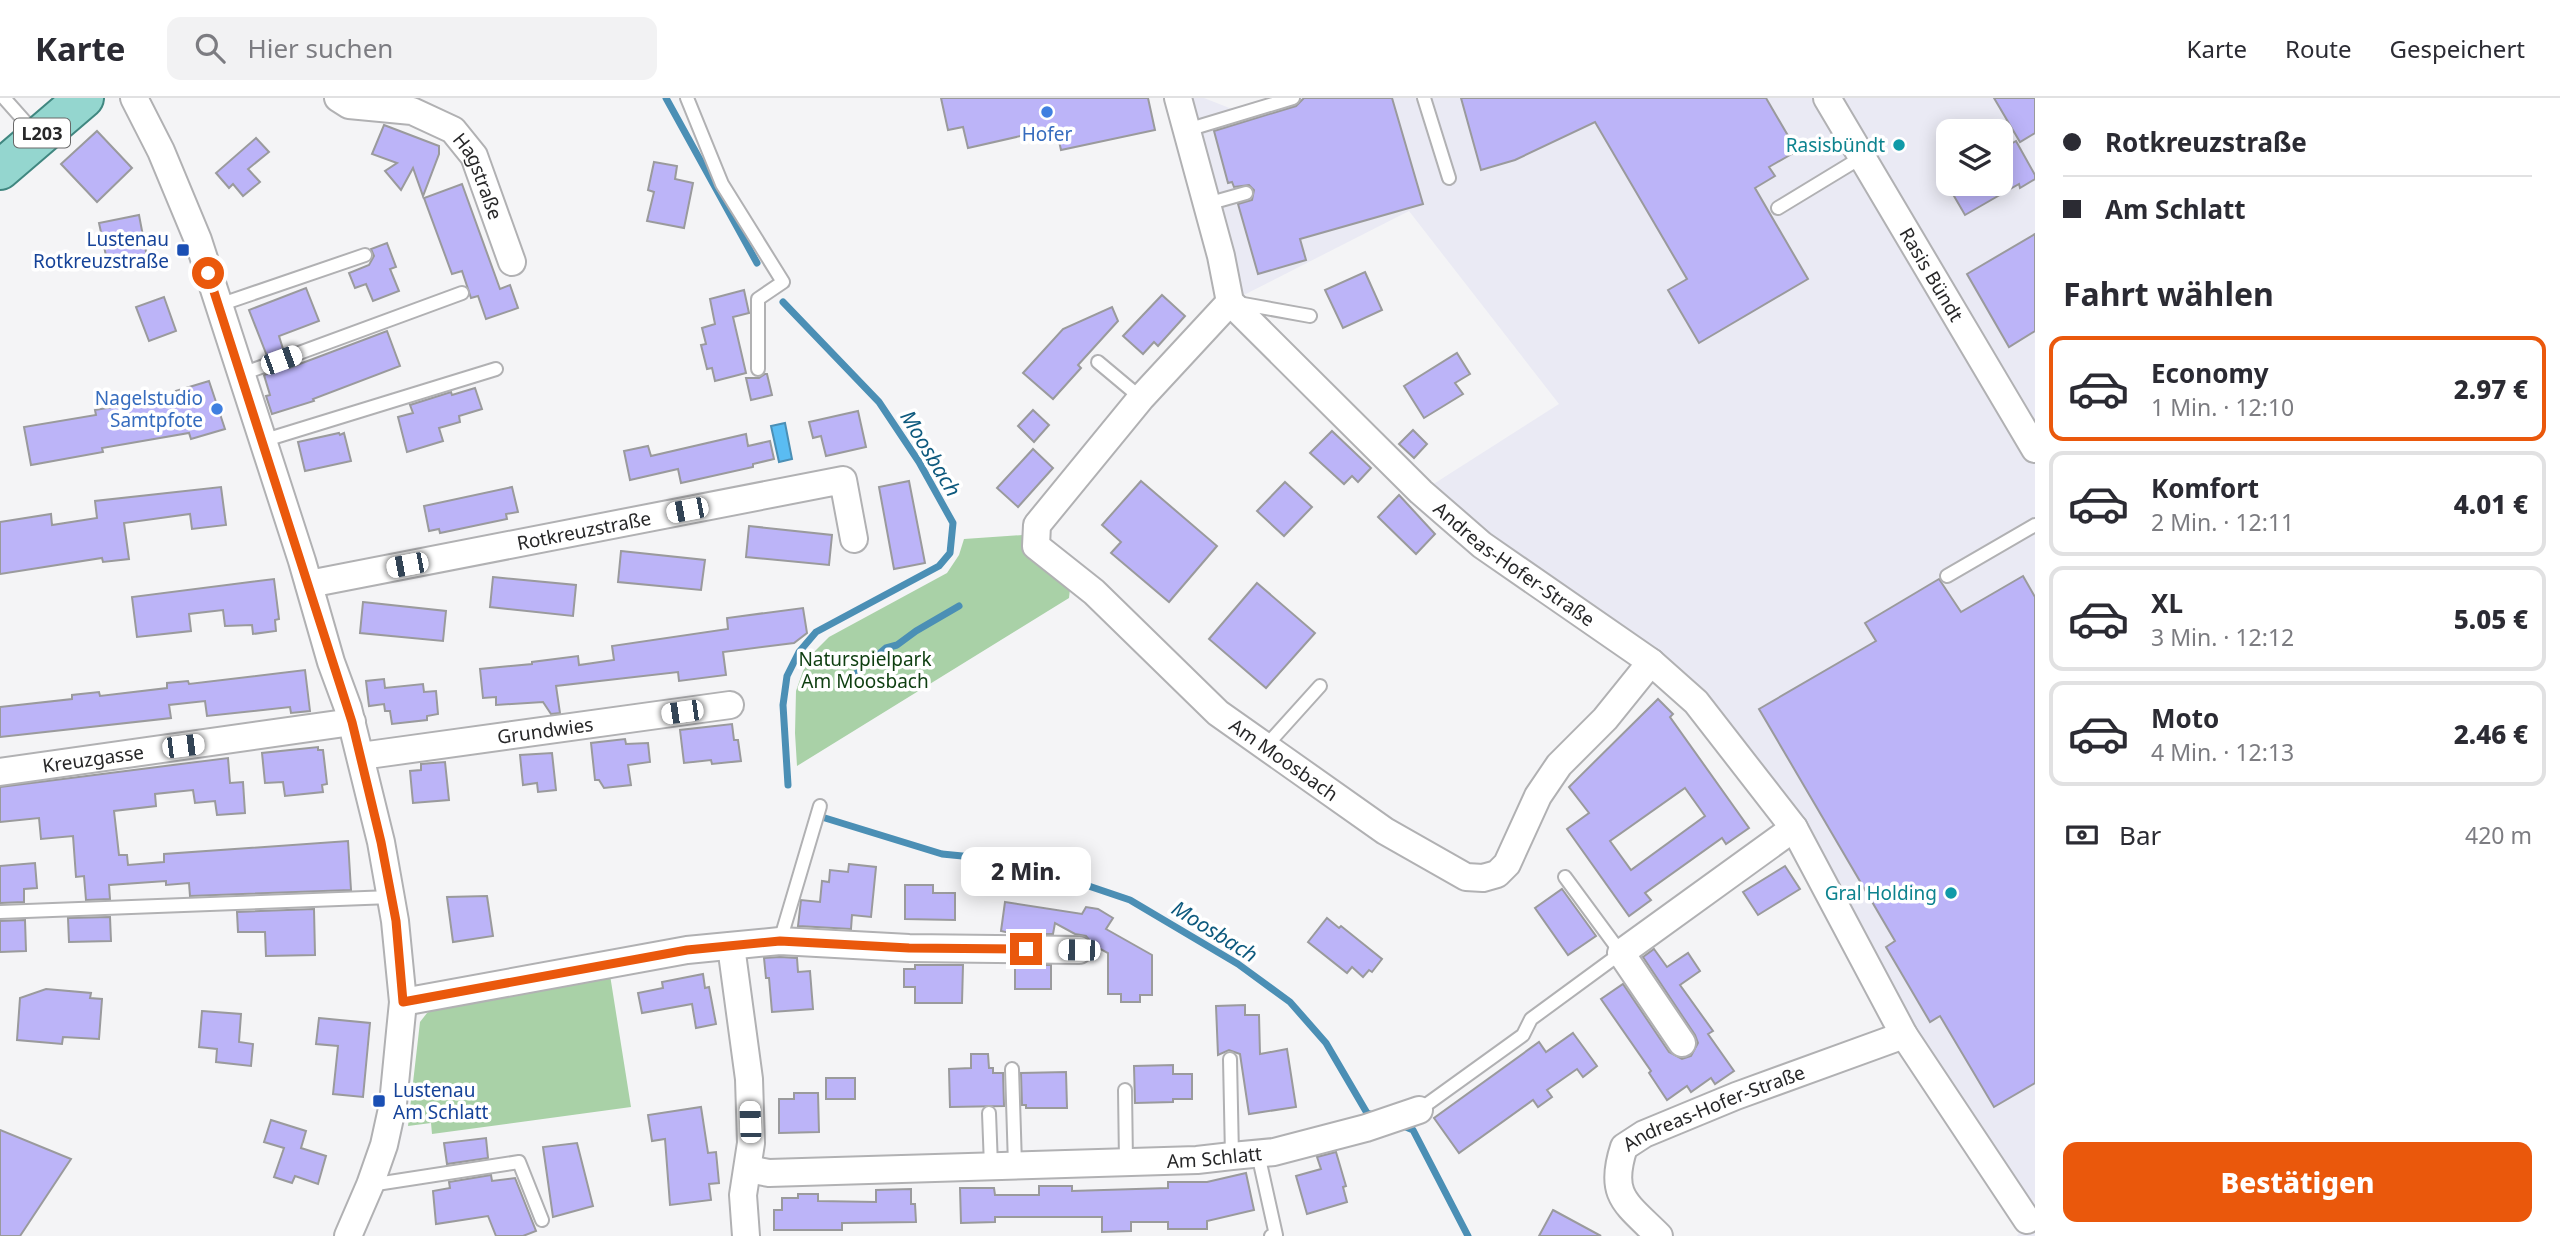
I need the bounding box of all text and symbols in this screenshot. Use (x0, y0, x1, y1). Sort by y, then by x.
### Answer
search box (167, 17, 657, 80)
text: Karte (35, 26, 125, 71)
icon: search (191, 29, 229, 67)
text: Hier suchen (247, 30, 393, 66)
text: Karte (2187, 32, 2247, 65)
text: Route (2285, 32, 2352, 65)
text: Gespeichert (2390, 32, 2525, 65)
marker: Hofer (1039, 104, 1055, 120)
road number: L203 (14, 118, 70, 148)
map controls (1936, 119, 2013, 196)
button: layers (1936, 119, 2013, 196)
place label: Hofer (1022, 121, 1072, 147)
text: Rotkreuzstraße (2105, 124, 2307, 160)
street label: Hagstraße (447, 127, 509, 223)
place label: Rasisbündt (1786, 132, 1885, 158)
marker: Rasisbündt (1891, 137, 1907, 153)
text: Am Schlatt (2105, 191, 2246, 227)
street label: Rasis Bündt (1894, 223, 1970, 326)
place label: Lustenau Rotkreuzstraße (33, 226, 169, 274)
marker: Lustenau Rotkreuzstraße (175, 242, 191, 258)
route start (192, 257, 224, 289)
text: Fahrt wählen (2063, 272, 2274, 315)
car (258, 343, 305, 377)
text: Economy (2151, 355, 2269, 391)
icon: car (2067, 357, 2130, 420)
text: 2.97 € (2454, 371, 2528, 407)
place label: Nagelstudio Samtpfote (95, 385, 203, 433)
text: 1 Min. · 12:10 (2151, 391, 2294, 423)
marker: Nagelstudio Samtpfote (209, 401, 225, 417)
water label: Moosbach (894, 405, 968, 501)
text: Komfort (2151, 470, 2259, 506)
icon: car (2067, 472, 2130, 535)
text: 4.01 € (2454, 486, 2528, 522)
car (665, 496, 710, 524)
street label: Andreas-Hofer-Straße (1428, 496, 1600, 632)
street label: Rotkreuzstraße (515, 505, 653, 556)
text: 2 Min. · 12:11 (2151, 506, 2294, 538)
car (385, 551, 430, 579)
text: XL (2151, 585, 2183, 621)
icon: car (2067, 587, 2130, 650)
text: 5.05 € (2454, 601, 2528, 637)
text: 3 Min. · 12:12 (2151, 621, 2294, 653)
park label: Naturspielpark Am Moosbach (798, 646, 932, 694)
car (660, 699, 705, 725)
text: Moto (2151, 700, 2219, 736)
icon: car (2067, 702, 2130, 765)
street label: Grundwies (496, 711, 595, 750)
street label: Am Moosbach (1224, 712, 1343, 807)
text: 2.46 € (2454, 716, 2528, 752)
car (161, 733, 206, 759)
text: 4 Min. · 12:13 (2151, 736, 2294, 768)
street label: Kreuzgasse (41, 739, 145, 779)
icon: cash (2063, 816, 2101, 854)
text: Bar (2119, 817, 2161, 853)
text: 420 m (2465, 819, 2532, 851)
callout: 2 Min. (961, 848, 1091, 896)
text: 2 Min. (991, 855, 1061, 887)
place label: Gral Holding (1825, 880, 1937, 906)
marker: Gral Holding (1943, 885, 1959, 901)
water label: Moosbach (1167, 894, 1263, 968)
route end (1010, 933, 1042, 965)
car (1058, 939, 1101, 961)
street label: Andreas-Hofer-Straße (1618, 1059, 1808, 1157)
place label: Lustenau Am Schlatt (393, 1077, 489, 1125)
marker: Lustenau Am Schlatt (371, 1093, 387, 1109)
car (739, 1101, 762, 1143)
street label: Am Schlatt (1166, 1140, 1263, 1174)
button: Bestätigen (2063, 1142, 2532, 1222)

